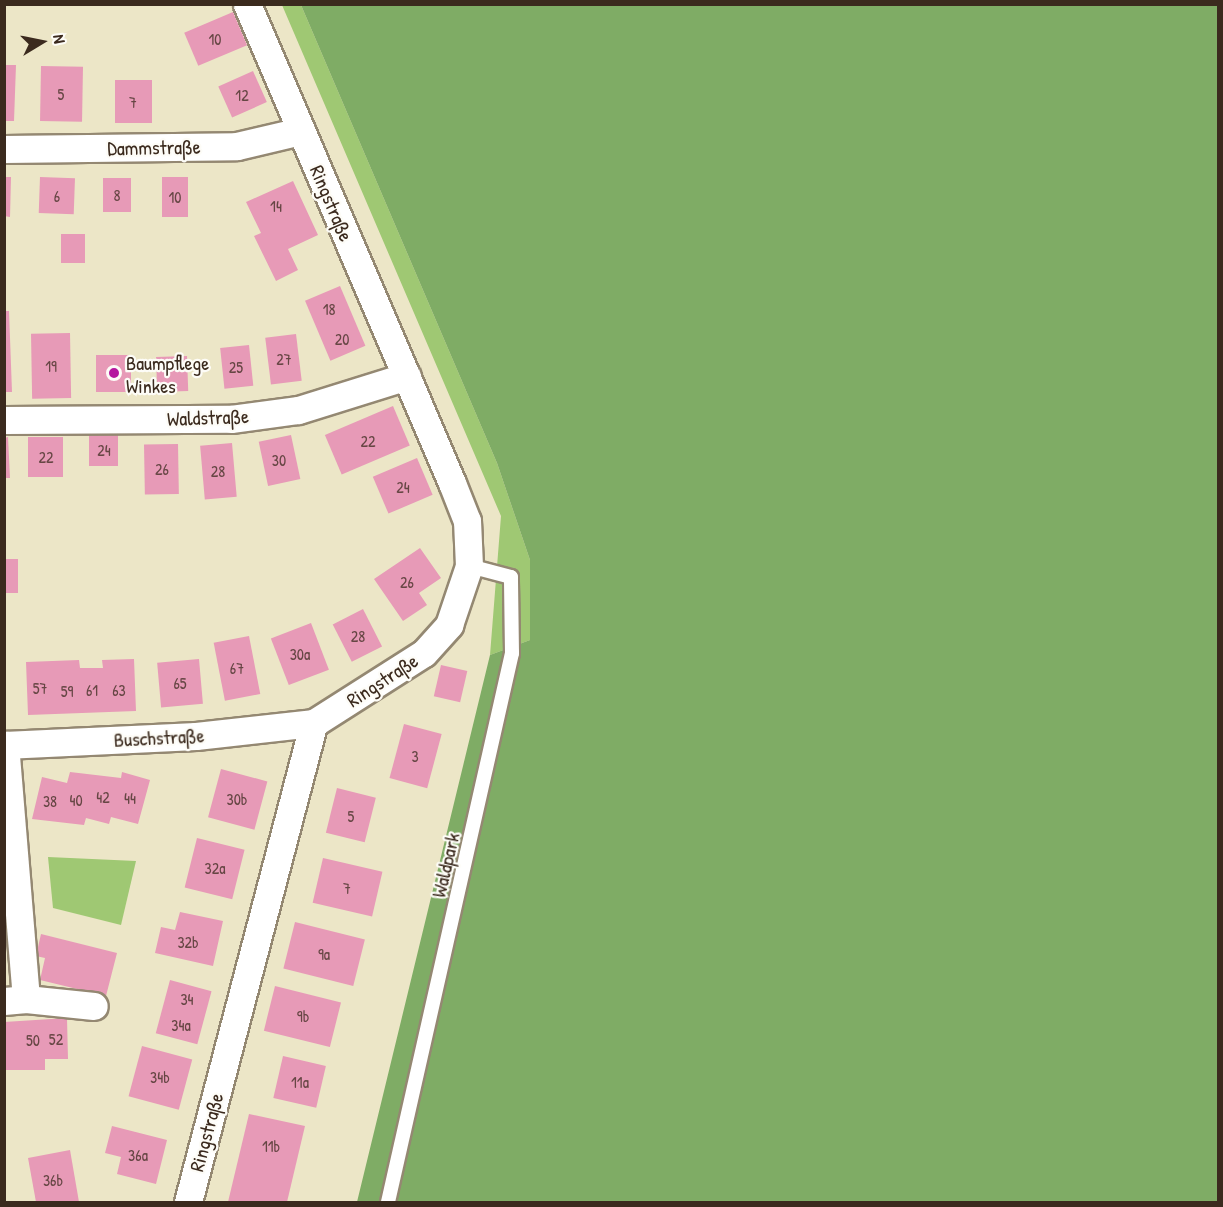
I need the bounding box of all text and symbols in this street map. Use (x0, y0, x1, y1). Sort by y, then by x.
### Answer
north arrow (12, 12, 72, 72)
house number: 10 (209, 29, 221, 49)
text: N (48, 33, 71, 45)
house number: 5 (58, 84, 64, 104)
house number: 12 (235, 85, 249, 105)
house number: 7 (129, 92, 137, 112)
street label: Dammstraße (107, 134, 201, 160)
street label: Ringstraße (305, 161, 359, 245)
house number: 8 (114, 185, 120, 205)
house number: 6 (54, 186, 60, 206)
house number: 10 (169, 187, 181, 207)
house number: 14 (270, 196, 282, 216)
house number: 18 (323, 299, 335, 319)
house number: 20 (335, 329, 349, 349)
house number: 27 (276, 349, 292, 369)
place label: Baumpflege Winkes (126, 350, 209, 397)
house number: 19 (45, 356, 57, 376)
house number: 25 (229, 357, 243, 377)
marker: Baumpflege Winkes (107, 366, 121, 380)
street label: Waldstraße (167, 404, 249, 430)
house number: 22 (361, 431, 375, 451)
house number: 24 (97, 440, 111, 460)
house number: 22 (39, 447, 53, 467)
house number: 30 (272, 450, 286, 470)
house number: 26 (155, 459, 169, 479)
house number: 28 (211, 461, 225, 481)
house number: 24 (396, 477, 410, 497)
house number: 26 (400, 572, 414, 592)
house number: 28 (351, 626, 365, 646)
house number: 30a (290, 644, 310, 664)
street label: Ringstraße (342, 648, 422, 712)
house number: 67 (230, 658, 244, 678)
house number: 65 (173, 673, 187, 693)
house number: 57 (33, 678, 47, 698)
house number: 61 (86, 680, 98, 700)
house number: 63 (112, 680, 126, 700)
house number: 59 (61, 681, 73, 701)
street label: Buschstraße (113, 723, 205, 751)
house number: 3 (411, 746, 419, 766)
house number: 42 (96, 787, 110, 807)
house number: 44 (124, 788, 136, 808)
house number: 30b (227, 789, 247, 809)
house number: 40 (69, 790, 83, 810)
house number: 38 (43, 791, 57, 811)
house number: 5 (348, 806, 354, 826)
street label: Waldpark (426, 830, 464, 900)
house number: 32a (205, 858, 225, 878)
house number: 7 (343, 878, 351, 898)
house number: 32b (177, 932, 199, 952)
house number: 9a (318, 944, 330, 964)
house number: 34 (180, 989, 194, 1009)
house number: 9b (297, 1006, 309, 1026)
house number: 34a (171, 1015, 191, 1035)
house number: 52 (49, 1029, 63, 1049)
house number: 50 (26, 1030, 40, 1050)
house number: 34b (150, 1067, 170, 1087)
house number: 11a (291, 1072, 309, 1092)
street label: Ringstraße (184, 1090, 228, 1174)
house number: 11b (262, 1136, 280, 1156)
house number: 36a (128, 1145, 148, 1165)
house number: 36b (43, 1170, 63, 1190)

